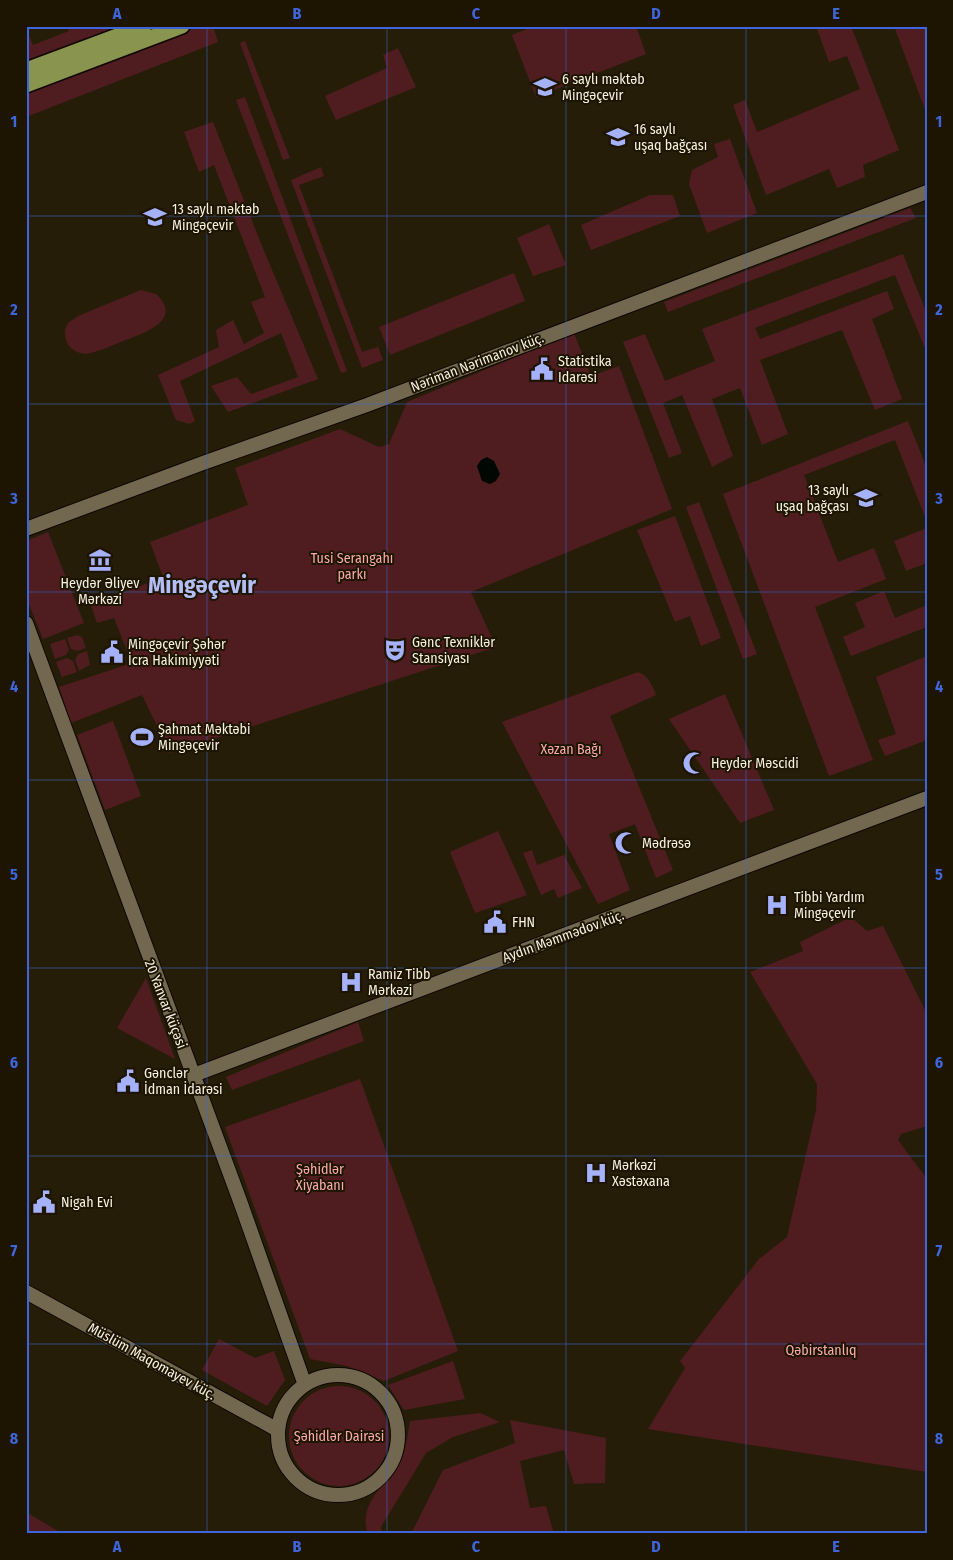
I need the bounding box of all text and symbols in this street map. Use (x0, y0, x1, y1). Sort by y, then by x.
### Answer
text: A (112, 4, 122, 23)
text: B (293, 4, 302, 23)
text: C (472, 4, 481, 23)
text: D (651, 4, 661, 23)
text: E (832, 4, 840, 23)
place label: 6 saylı məktəb Mingəçevir (562, 71, 645, 104)
school or university icon: 6 saylı məktəb Mingəçevir (532, 74, 558, 100)
text: 1 (11, 112, 17, 131)
text: 1 (936, 112, 942, 131)
place label: 16 saylı uşaq bağçası (634, 121, 707, 154)
school or university icon: 16 saylı uşaq bağçası (605, 124, 631, 150)
place label: 13 saylı məktəb Mingəçevir (172, 201, 259, 234)
school or university icon: 13 saylı məktəb Mingəçevir (142, 204, 168, 230)
text: 2 (9, 300, 18, 319)
text: 2 (934, 300, 943, 319)
street label: Nəriman Nərimanov küç. (408, 329, 546, 396)
place label: Statistika Idarəsi (558, 353, 612, 386)
public building icon: Statistika Idarəsi (529, 356, 555, 382)
place label: 13 saylı uşaq bağçası (776, 482, 849, 515)
school or university icon: 13 saylı uşaq bağçası (853, 485, 879, 511)
text: 3 (9, 489, 18, 508)
text: 3 (934, 489, 943, 508)
museum icon: Heydər Əliyev Mərkəzi (87, 547, 113, 573)
park label: Tusi Serangahı parkı (311, 550, 393, 583)
district label: Mingəçevir (148, 571, 256, 599)
place label: Heydər Əliyev Mərkəzi (61, 575, 140, 608)
place label: Gənc Texniklər Stansiyası (412, 634, 495, 667)
place label: Mingəçevir Şəhər İcra Hakimiyyəti (128, 636, 226, 669)
theatre icon: Gənc Texniklər Stansiyası (382, 637, 408, 663)
public building icon: Mingəçevir Şəhər İcra Hakimiyyəti (99, 639, 125, 665)
text: 4 (10, 677, 18, 696)
text: 4 (935, 677, 943, 696)
place label: Şahmat Məktəbi Mingəçevir (158, 721, 251, 754)
sports icon: Şahmat Məktəbi Mingəçevir (129, 724, 155, 750)
park label: Xəzan Bağı (541, 741, 601, 758)
mosque icon: Heydər Məscidi (681, 750, 707, 776)
place label: Heydər Məscidi (711, 755, 799, 772)
mosque icon: Mədrəsə (613, 830, 639, 856)
place label: Mədrəsə (642, 835, 691, 852)
text: 5 (10, 865, 18, 884)
text: 5 (935, 865, 943, 884)
place label: Tibbi Yardım Mingəçevir (794, 889, 865, 922)
hospital icon: Tibbi Yardım Mingəçevir (764, 892, 790, 918)
street label: Aydın Məmmədov küç. (500, 907, 626, 966)
public building icon: FHN (482, 909, 508, 935)
place label: FHN (512, 914, 535, 931)
street label: 20 Yanvar küçəsi (141, 957, 190, 1051)
place label: Ramiz Tibb Mərkəzi (368, 966, 430, 999)
hospital icon: Ramiz Tibb Mərkəzi (338, 969, 364, 995)
text: 6 (10, 1053, 18, 1072)
text: 6 (935, 1053, 943, 1072)
place label: Gənclər İdman İdarəsi (144, 1065, 223, 1098)
public building icon: Gənclər İdman İdarəsi (115, 1068, 141, 1094)
place label: Mərkəzi Xəstəxana (612, 1157, 670, 1190)
hospital icon: Mərkəzi Xəstəxana (583, 1160, 609, 1186)
park label: Şəhidlər Xiyabanı (296, 1161, 344, 1194)
public building icon: Nigah Evi (31, 1189, 57, 1215)
place label: Nigah Evi (61, 1194, 113, 1211)
text: 7 (11, 1241, 18, 1260)
text: 7 (936, 1241, 943, 1260)
street label: Müslüm Maqomayev küç. (85, 1319, 218, 1404)
park label: Qəbirstanlıq (786, 1342, 856, 1359)
park label: Şəhidlər Dairəsi (294, 1428, 384, 1445)
text: 8 (10, 1429, 19, 1448)
text: 8 (935, 1429, 944, 1448)
text: A (112, 1537, 122, 1556)
text: B (293, 1537, 302, 1556)
text: C (472, 1537, 481, 1556)
text: D (651, 1537, 661, 1556)
text: E (832, 1537, 840, 1556)

